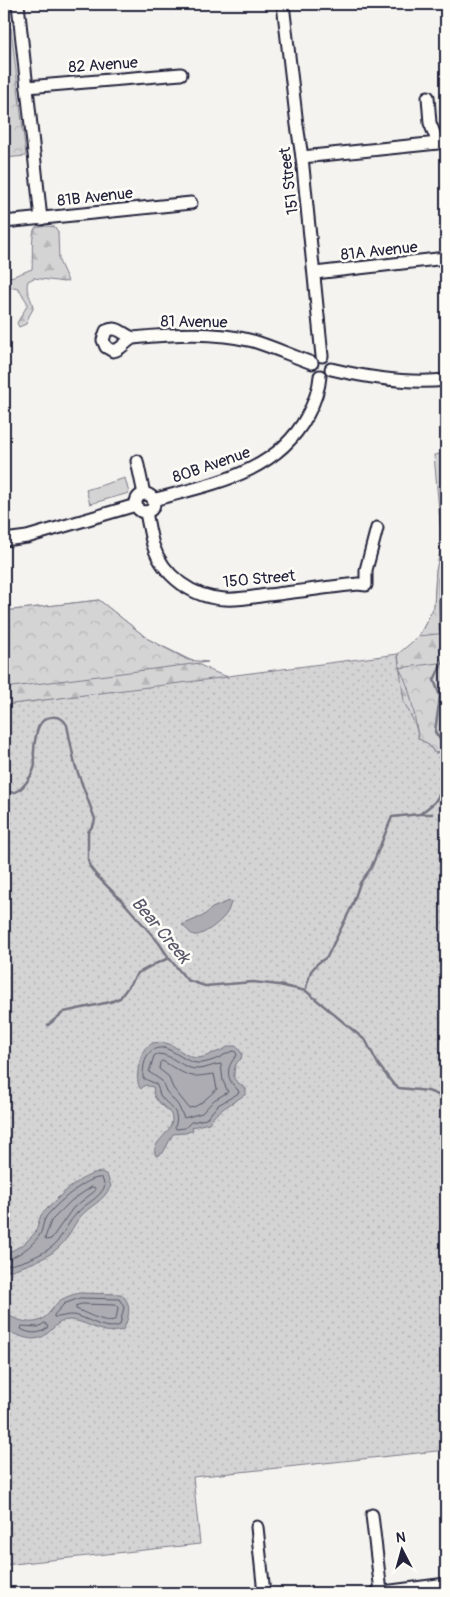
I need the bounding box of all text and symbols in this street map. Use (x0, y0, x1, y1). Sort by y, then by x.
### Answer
street label: 82 Avenue (68, 53, 139, 77)
street label: 151 Street (275, 145, 303, 216)
street label: 81B Avenue (56, 183, 134, 211)
street label: 81A Avenue (340, 237, 419, 265)
street label: 81 Avenue (160, 311, 228, 333)
street label: 80B Avenue (170, 442, 253, 488)
street label: 150 Street (222, 566, 297, 592)
water label: Bear Creek (126, 892, 196, 970)
north arrow (378, 1524, 428, 1574)
text: N (395, 1529, 406, 1547)

